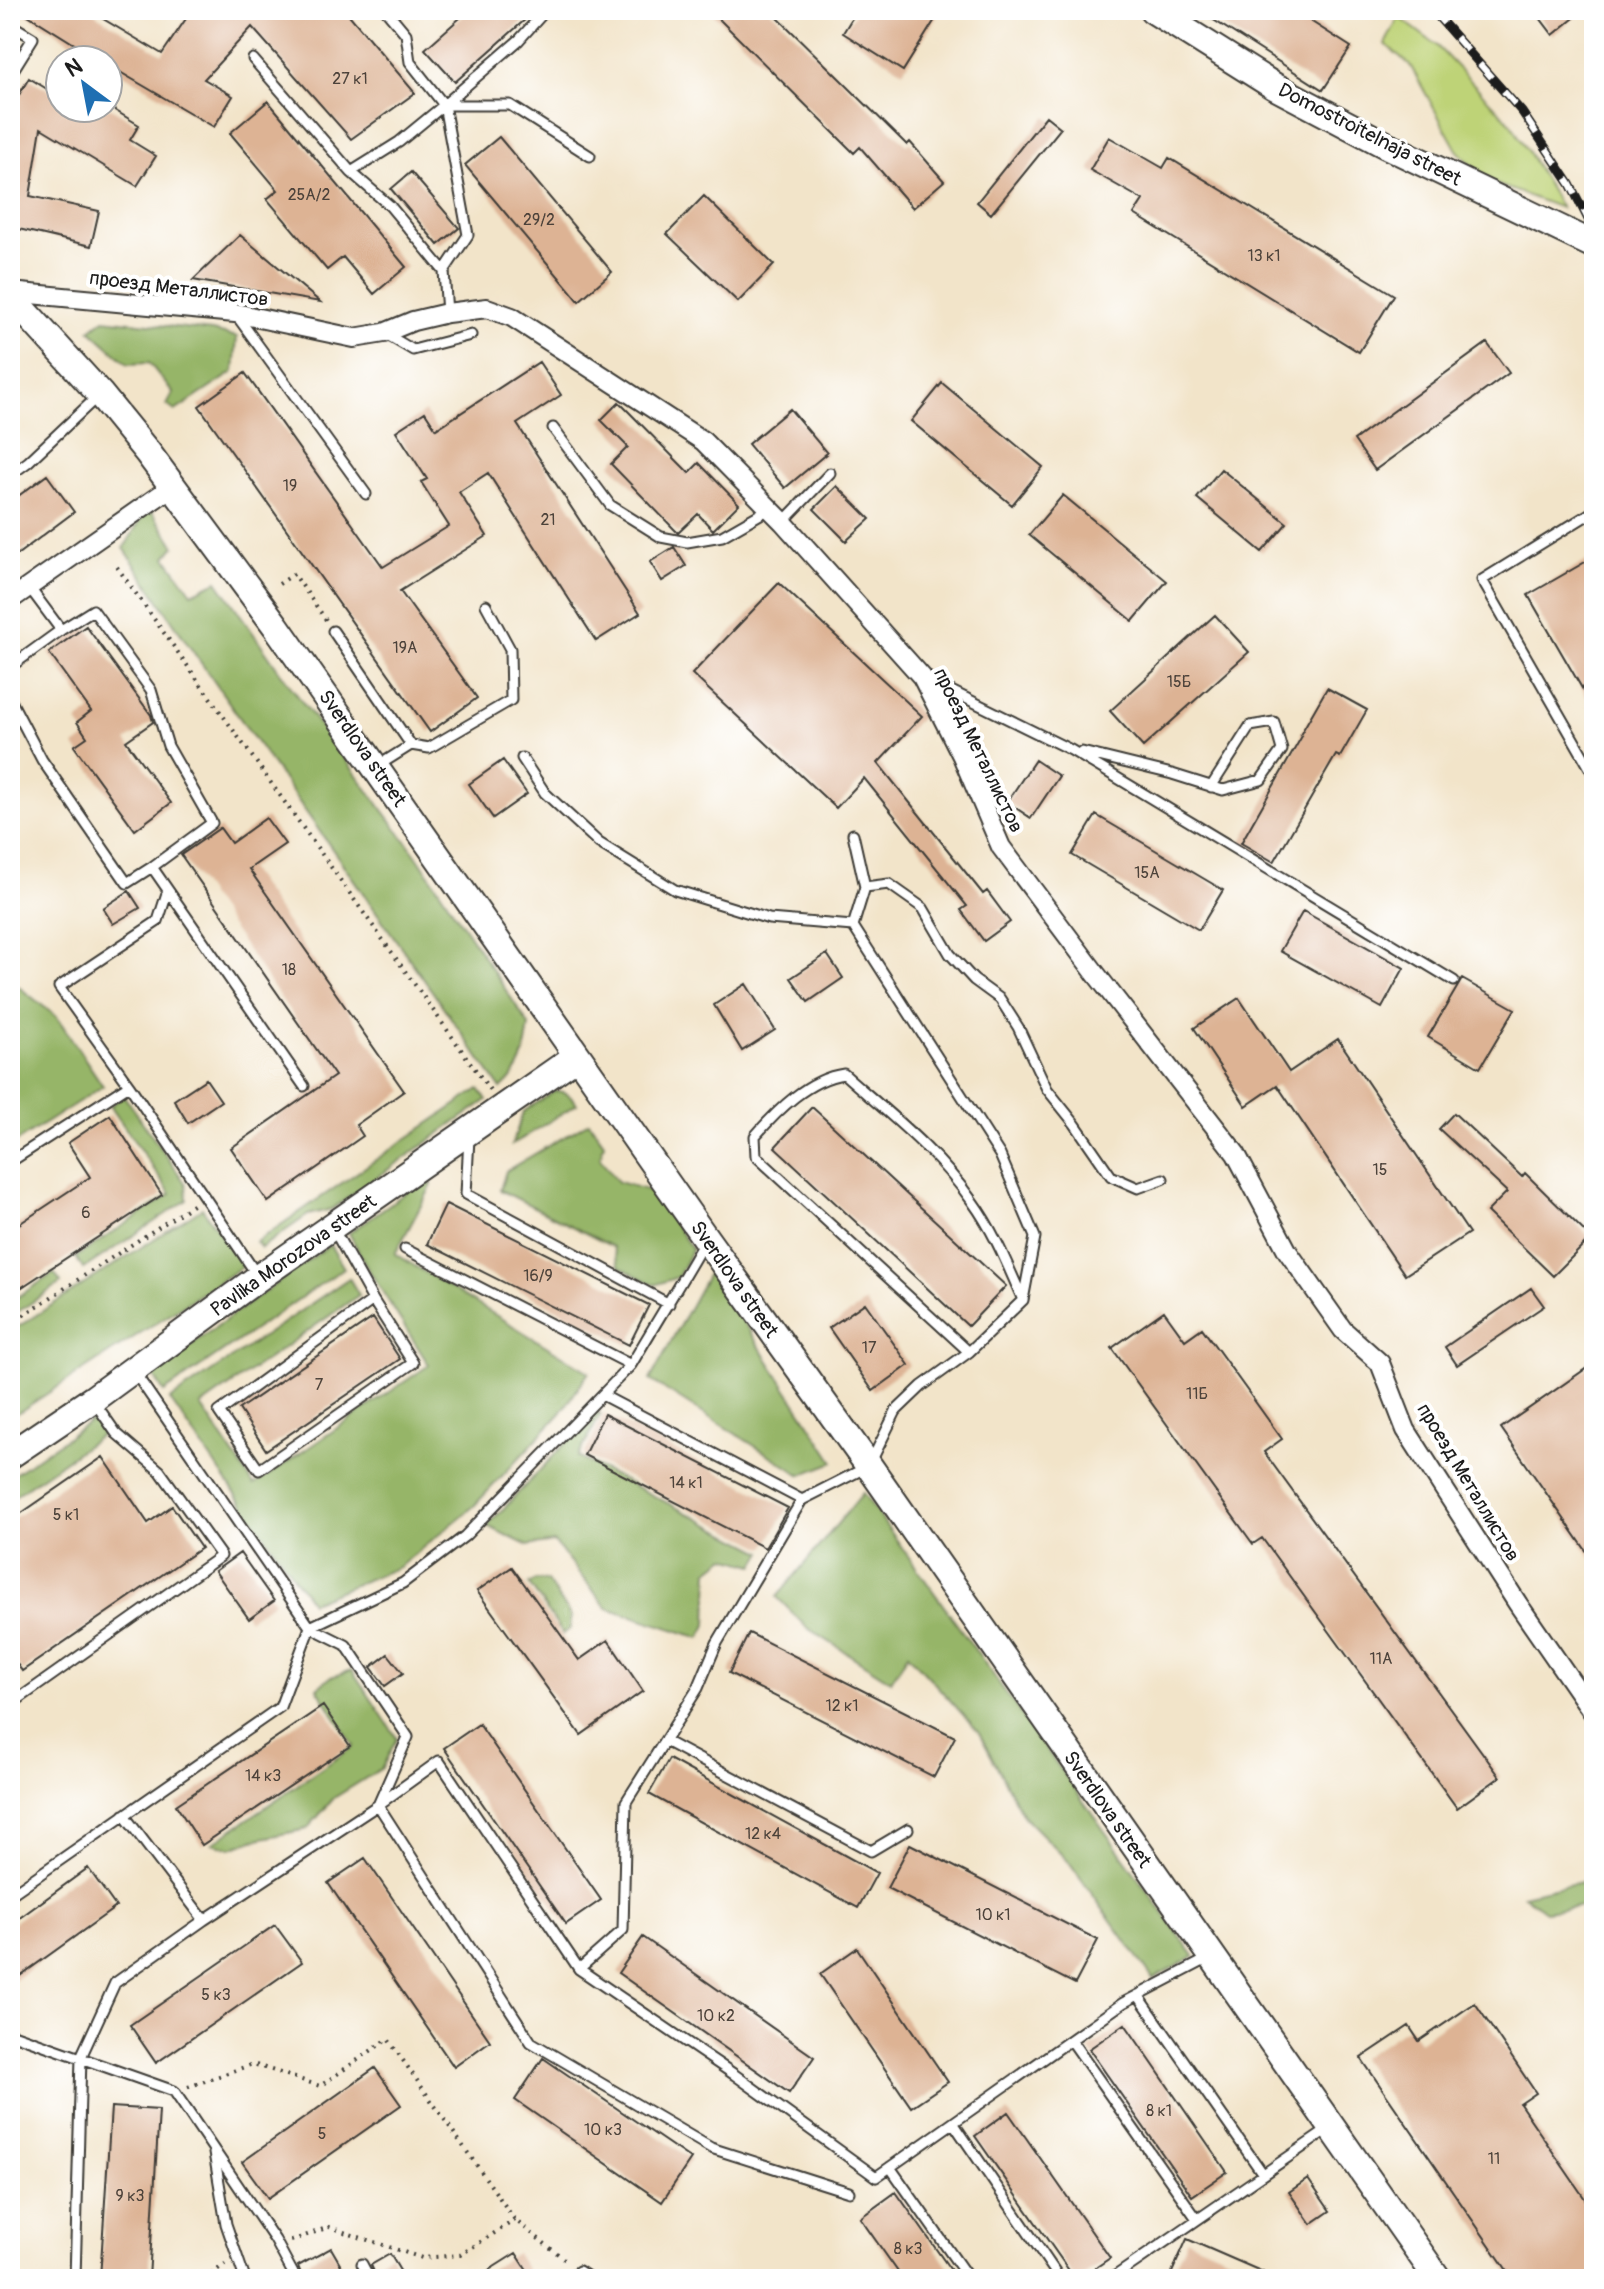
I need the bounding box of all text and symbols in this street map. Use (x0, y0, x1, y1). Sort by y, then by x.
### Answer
north arrow (44, 44, 124, 124)
text: N (60, 52, 88, 84)
house number: 27 к1 (332, 69, 368, 89)
street label: Domostroitelnaja street (1274, 77, 1466, 192)
house number: 25А/2 (288, 185, 330, 205)
house number: 29/2 (523, 210, 555, 230)
house number: 13 к1 (1247, 246, 1281, 266)
street label: проезд Металлистов (88, 265, 270, 312)
house number: 19 (283, 476, 297, 496)
house number: 21 (540, 510, 556, 530)
house number: 19А (393, 638, 417, 658)
street label: проезд Металлистов (928, 664, 1029, 837)
house number: 15Б (1167, 672, 1191, 692)
street label: Sverdlova street (313, 685, 413, 812)
house number: 15А (1134, 863, 1160, 883)
house number: 18 (282, 960, 296, 980)
house number: 15 (1373, 1160, 1387, 1180)
street label: Pavlika Morozova street (206, 1188, 382, 1322)
house number: 6 (81, 1203, 91, 1223)
street label: Sverdlova street (685, 1216, 785, 1343)
house number: 16/9 (523, 1266, 553, 1286)
house number: 17 (862, 1338, 877, 1358)
house number: 7 (315, 1375, 324, 1395)
house number: 11Б (1186, 1384, 1208, 1404)
street label: проезд Металлистов (1411, 1399, 1526, 1566)
house number: 14 к1 (669, 1473, 703, 1493)
house number: 5 к1 (53, 1505, 79, 1525)
house number: 11А (1370, 1649, 1392, 1669)
house number: 12 к1 (825, 1696, 859, 1716)
street label: Sverdlova street (1058, 1746, 1158, 1873)
house number: 14 к3 (245, 1766, 281, 1786)
house number: 12 к4 (745, 1824, 781, 1844)
house number: 10 к1 (975, 1905, 1011, 1925)
house number: 5 к3 (201, 1985, 231, 2005)
house number: 10 к2 (697, 2006, 735, 2026)
house number: 8 к1 (1146, 2101, 1172, 2121)
house number: 10 к3 (584, 2120, 622, 2140)
house number: 5 (318, 2124, 326, 2144)
house number: 11 (1488, 2149, 1500, 2169)
house number: 9 к3 (116, 2186, 145, 2206)
house number: 8 к3 (894, 2239, 922, 2259)

